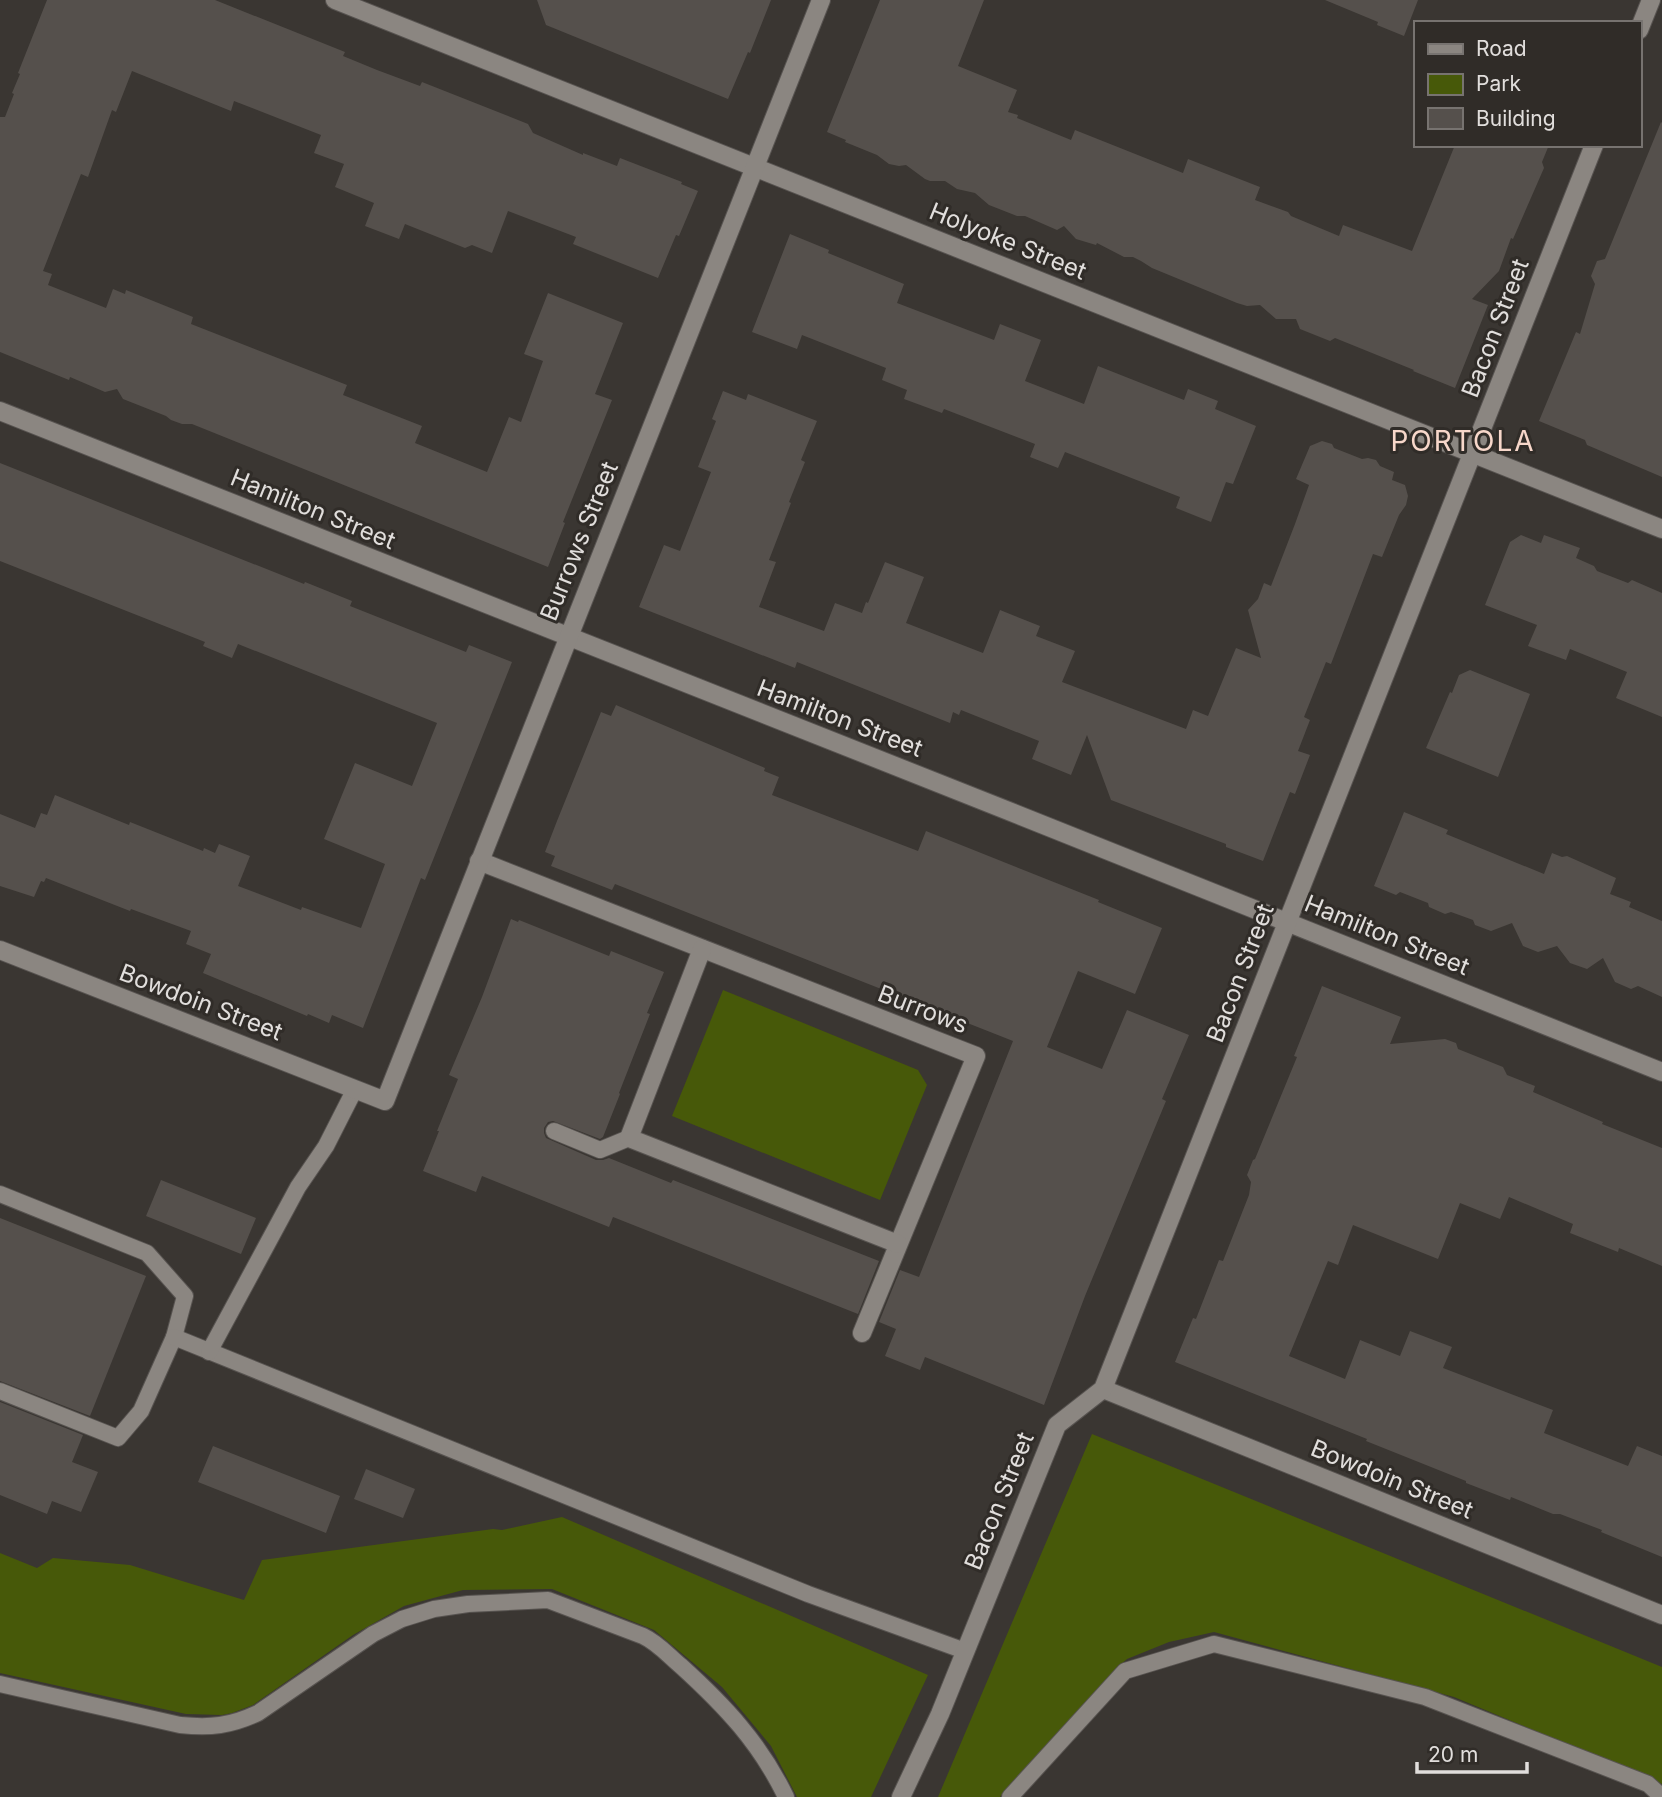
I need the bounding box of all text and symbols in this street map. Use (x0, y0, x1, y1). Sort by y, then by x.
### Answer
legend (1414, 21, 1641, 147)
text: Road (1476, 36, 1527, 61)
text: Park (1476, 71, 1521, 96)
text: Building (1476, 106, 1556, 131)
street label: Holyoke Street (925, 196, 1091, 286)
street label: Bacon Street (1455, 255, 1535, 401)
district label: PORTOLA (1390, 424, 1536, 458)
street label: Burrows Street (534, 457, 624, 625)
street label: Hamilton Street (226, 463, 400, 555)
street label: Hamilton Street (753, 673, 927, 763)
street label: Hamilton Street (1300, 889, 1474, 981)
street label: Bacon Street (1200, 900, 1280, 1046)
street label: Bowdoin Street (115, 958, 287, 1046)
street label: Burrows (874, 979, 972, 1039)
street label: Bacon Street (958, 1428, 1040, 1574)
street label: Bowdoin Street (1307, 1433, 1477, 1525)
scale bar (1417, 1730, 1527, 1774)
text: 20 m (1428, 1742, 1478, 1767)

